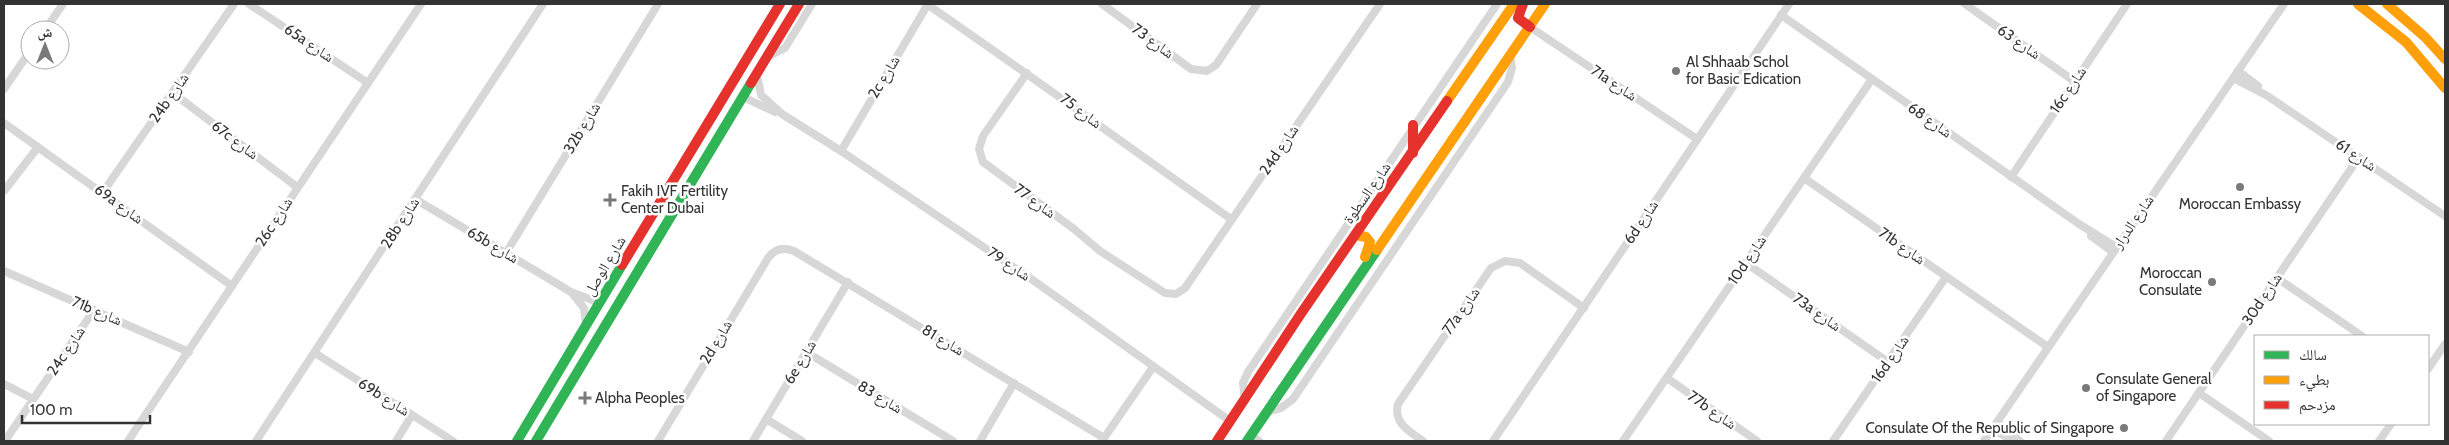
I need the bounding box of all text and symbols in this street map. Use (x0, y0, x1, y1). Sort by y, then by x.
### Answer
north arrow (20, 20, 70, 70)
street label: 65a شارع (280, 20, 337, 67)
street label: شارع 73 (1128, 20, 1178, 63)
street label: شارع 63 (1993, 21, 2044, 64)
text: ش (38, 23, 53, 41)
street label: 2c شارع (864, 52, 905, 102)
place label: Al Shhaab Schol for Basic Edication (1686, 53, 1801, 88)
street label: 71a شارع (1587, 61, 1641, 106)
street label: 16c شارع (2046, 63, 2091, 117)
marker: Al Shhaab Schol for Basic Edication (1670, 65, 1682, 77)
street label: 24b شارع (145, 69, 194, 127)
street label: شارع 75 (1056, 90, 1106, 133)
street label: شارع 68 (1904, 98, 1956, 142)
street label: 32b شارع (560, 99, 605, 157)
street label: 67c شارع (207, 117, 262, 164)
street label: 24d شارع (1256, 121, 1303, 179)
street label: شارع 61 (2332, 135, 2380, 176)
street label: شارع السطوة (1339, 159, 1396, 228)
street label: 69a شارع (90, 180, 147, 229)
street label: شارع 77 (1010, 180, 1059, 223)
marker: Moroccan Embassy (2234, 181, 2246, 193)
place label: Fakih IVF Fertility Center Dubai (621, 182, 728, 217)
street label: شارع الدرار (2108, 192, 2158, 254)
marker: Fakih IVF Fertility Center Dubai (603, 193, 617, 207)
street label: 26c شارع (251, 194, 297, 251)
street label: 28b شارع (377, 194, 424, 252)
place label: Moroccan Embassy (2179, 195, 2302, 213)
street label: 6d شارع (1620, 197, 1663, 248)
street label: 65b شارع (463, 223, 522, 268)
street label: 71b شارع (1875, 224, 1929, 269)
street label: 10d شارع (1724, 232, 1771, 289)
street label: شارع الوصل (580, 233, 631, 300)
street label: شارع 79 (984, 243, 1034, 286)
place label: Moroccan Consulate (2139, 264, 2202, 299)
street label: 30d شارع (2238, 269, 2287, 329)
marker: Moroccan Consulate (2206, 276, 2218, 288)
street label: 77a شارع (1438, 284, 1485, 339)
street label: 73a شارع (1789, 289, 1845, 336)
street label: 71b شارع (69, 292, 125, 331)
street label: 2d شارع (696, 317, 737, 368)
street label: شارع 81 (918, 320, 967, 360)
street label: 24c شارع (43, 323, 90, 379)
street label: 16d شارع (1867, 332, 1914, 387)
legend (2254, 335, 2429, 425)
street label: 6e شارع (780, 337, 821, 388)
text: سالك (2299, 346, 2327, 364)
place label: Consulate General of Singapore (2096, 370, 2212, 405)
text: بطيء (2299, 371, 2329, 392)
street label: 69b شارع (354, 374, 413, 421)
street label: شارع 83 (854, 377, 906, 418)
marker: Consulate General of Singapore (2080, 382, 2092, 394)
street label: 77b شارع (1684, 387, 1740, 434)
place label: Alpha Peoples (595, 389, 685, 407)
scale bar (22, 392, 150, 424)
marker: Alpha Peoples (579, 392, 591, 404)
text: مزدحم (2299, 396, 2336, 415)
text: 100 m (30, 401, 72, 419)
place label: Consulate Of the Republic of Singapore (1865, 419, 2114, 437)
marker: Consulate Of the Republic of Singapore (2118, 422, 2130, 434)

